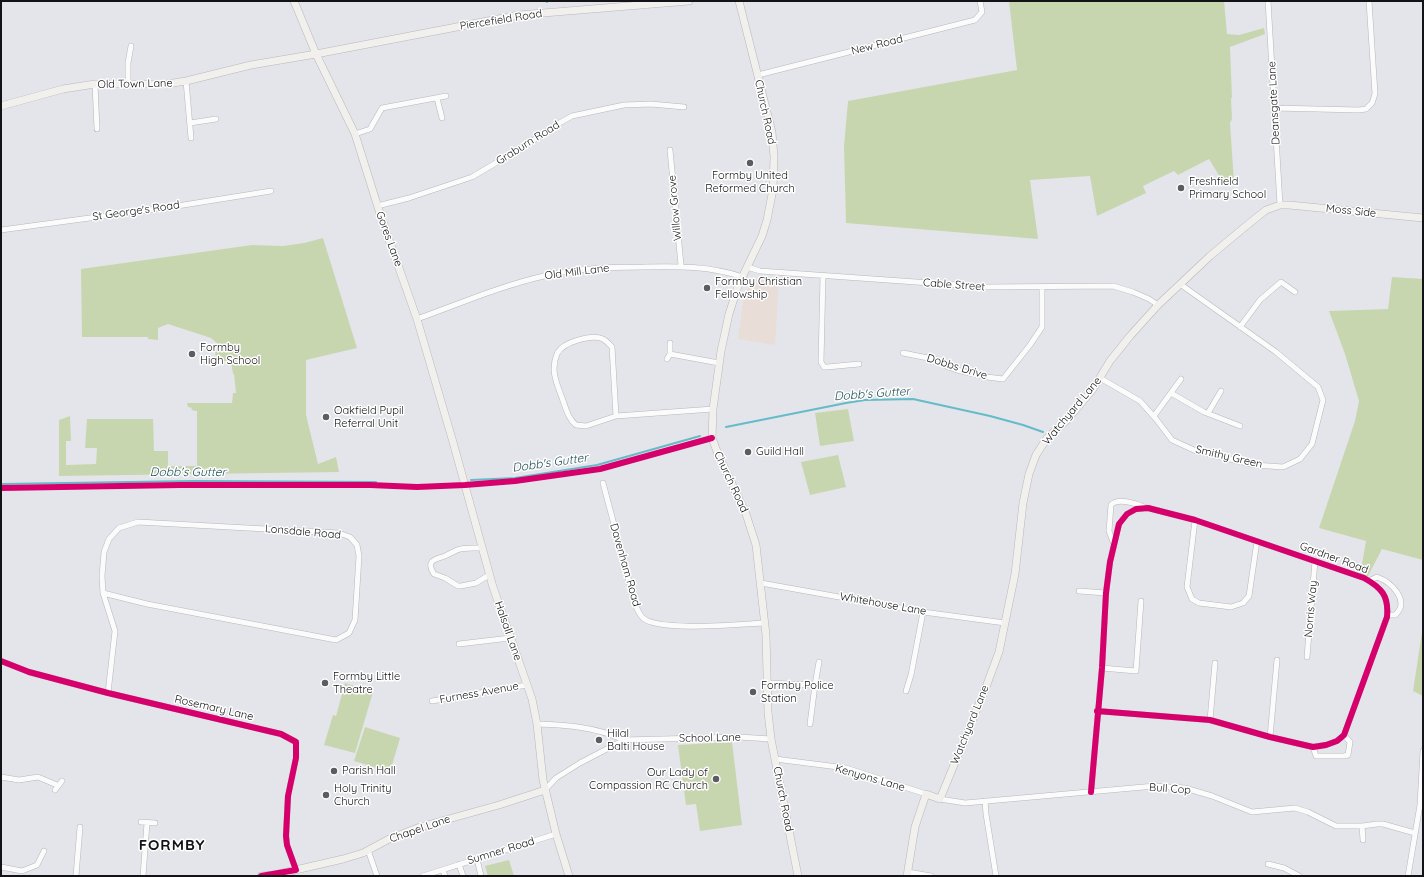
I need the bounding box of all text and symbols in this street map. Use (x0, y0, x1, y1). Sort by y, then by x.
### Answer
street label: Piercefield Road (459, 7, 543, 33)
street label: New Road (850, 32, 904, 58)
street label: Deansgate Lane (1265, 61, 1283, 145)
street label: Old Town Lane (97, 77, 173, 91)
street label: Church Road (752, 78, 778, 146)
street label: Graburn Road (494, 118, 562, 168)
marker: Formby United Reformed Church (745, 158, 755, 168)
place label: Formby United Reformed Church (705, 169, 795, 195)
street label: Willow Grove (666, 175, 684, 241)
place label: Freshfield Primary School (1189, 175, 1266, 201)
marker: Freshfield Primary School (1176, 183, 1186, 193)
street label: St George's Road (92, 198, 180, 224)
street label: Moss Side (1325, 202, 1377, 220)
street label: Gores Lane (373, 210, 405, 268)
street label: Old Mill Lane (544, 261, 610, 283)
place label: Formby Christian Fellowship (715, 275, 802, 301)
street label: Cable Street (923, 276, 985, 294)
marker: Formby Christian Fellowship (702, 283, 712, 293)
place label: Formby High School (200, 341, 260, 367)
marker: Formby High School (187, 349, 197, 359)
street label: Dobbs Drive (925, 352, 989, 382)
street label: Watchyard Lane (1040, 374, 1104, 448)
water label: Dobb's Gutter (833, 384, 911, 404)
place label: Oakfield Pupil Referral Unit (334, 404, 404, 430)
marker: Oakfield Pupil Referral Unit (321, 412, 331, 422)
street label: Smithy Green (1194, 443, 1264, 471)
place label: Guild Hall (756, 445, 804, 459)
marker: Guild Hall (743, 447, 753, 457)
street label: Church Road (711, 449, 751, 515)
water label: Dobb's Gutter (511, 451, 589, 475)
water label: Dobb's Gutter (150, 465, 226, 479)
street label: Lonsdale Road (264, 522, 342, 542)
street label: Davenham Road (607, 522, 643, 608)
street label: Gardner Road (1298, 539, 1370, 577)
street label: Norris Way (1302, 580, 1320, 638)
street label: Whitehouse Lane (839, 590, 927, 618)
street label: Halsall Lane (492, 599, 524, 663)
place label: Formby Little Theatre (333, 670, 400, 696)
marker: Formby Little Theatre (320, 678, 330, 688)
place label: Formby Police Station (761, 679, 834, 705)
street label: Furness Avenue (438, 680, 520, 706)
street label: Watchyard Lane (948, 683, 992, 767)
marker: Formby Police Station (748, 687, 758, 697)
street label: Rosemary Lane (173, 693, 255, 723)
place label: Hilal Balti House (607, 727, 665, 753)
street label: School Lane (679, 731, 741, 745)
marker: Hilal Balti House (594, 735, 604, 745)
street label: Kenyons Lane (833, 762, 907, 794)
place label: Parish Hall (342, 764, 396, 778)
street label: Church Road (770, 765, 796, 833)
marker: Parish Hall (329, 766, 339, 776)
place label: Our Lady of Compassion RC Church (589, 766, 708, 792)
marker: Our Lady of Compassion RC Church (711, 774, 721, 784)
street label: Bull Cop (1149, 781, 1191, 797)
place label: Holy Trinity Church (334, 782, 391, 808)
marker: Holy Trinity Church (321, 790, 331, 800)
street label: Chapel Lane (388, 812, 452, 846)
street label: Sumner Road (466, 835, 536, 867)
district label: FORMBY (139, 836, 205, 854)

